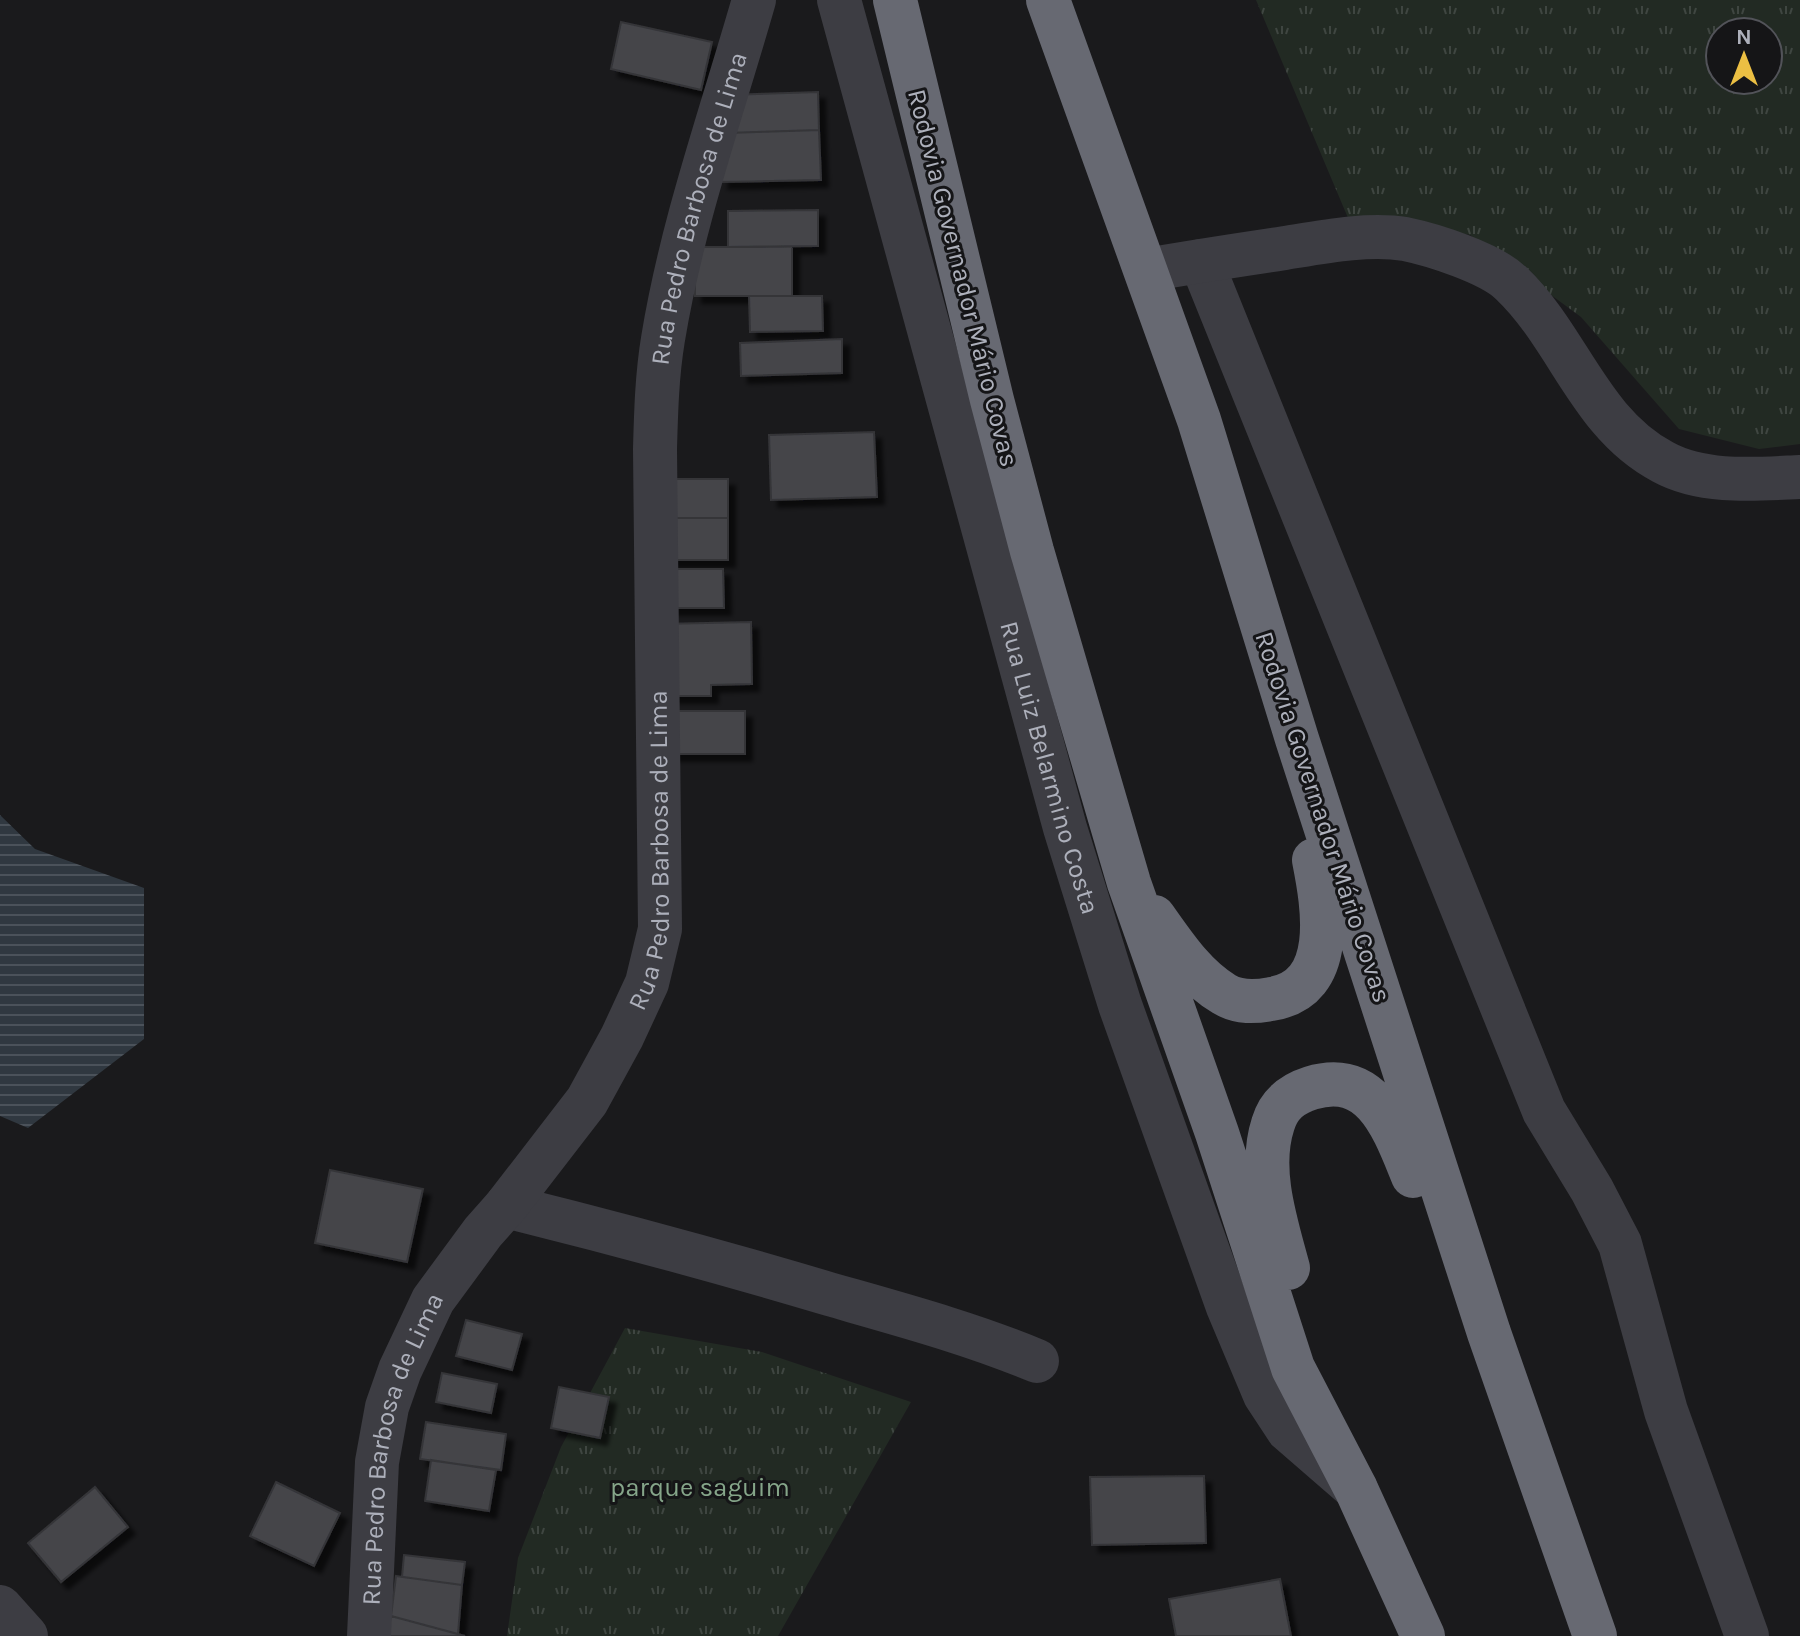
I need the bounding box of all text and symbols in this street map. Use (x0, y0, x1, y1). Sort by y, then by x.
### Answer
north arrow (1704, 16, 1784, 96)
text: N (1736, 24, 1752, 50)
street label: Rua Pedro Barbosa de Lima (644, 48, 753, 367)
street label: Rodovia Governador Mário Covas (901, 86, 1025, 470)
street label: Rua Luiz Belarmino Costa (994, 618, 1106, 918)
street label: Rodovia Governador Mário Covas (1248, 628, 1398, 1006)
street label: Rua Pedro Barbosa de Lima (621, 690, 676, 1015)
street label: Rua Pedro Barbosa de Lima (355, 1287, 450, 1606)
park label: parque saguim (610, 1472, 790, 1503)

